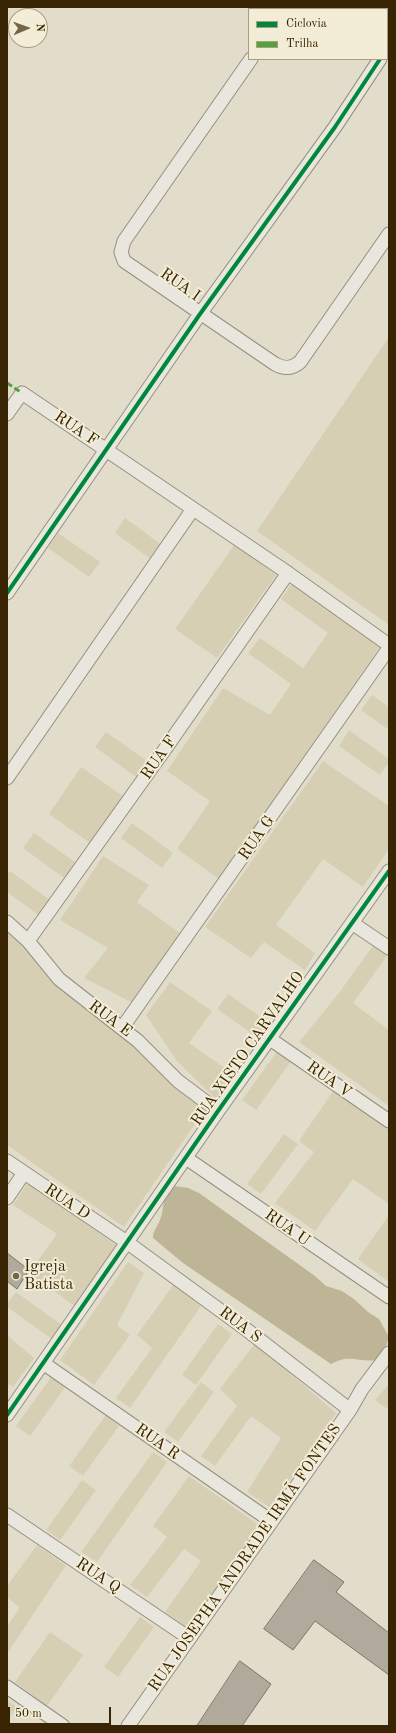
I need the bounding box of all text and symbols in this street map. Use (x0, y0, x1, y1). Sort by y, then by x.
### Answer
north arrow (8, 8, 48, 48)
legend (248, 8, 388, 60)
text: Ciclovia (286, 18, 327, 30)
text: N (34, 23, 45, 32)
text: Trilha (286, 38, 318, 50)
street label: RUA I (156, 264, 204, 306)
street label: RUA F (50, 407, 102, 451)
street label: RUA F (137, 732, 181, 784)
street label: RUA G (235, 812, 279, 864)
street label: RUA XISTO CARVALHO (187, 968, 309, 1130)
street label: RUA E (84, 996, 136, 1042)
street label: RUA V (303, 1058, 355, 1102)
street label: RUA D (40, 1180, 94, 1224)
street label: RUA U (261, 1206, 313, 1250)
place label: Igreja Batista (24, 1257, 73, 1295)
marker: Igreja Batista (11, 1271, 21, 1281)
street label: RUA S (215, 1303, 265, 1347)
street label: RUA R (131, 1420, 183, 1464)
street label: RUA JOSEPHA ANDRADE IRMÃ FONTES (145, 1420, 345, 1696)
street label: RUA Q (72, 1554, 124, 1598)
scale bar (10, 1699, 113, 1725)
text: 50 m (15, 1708, 42, 1720)

